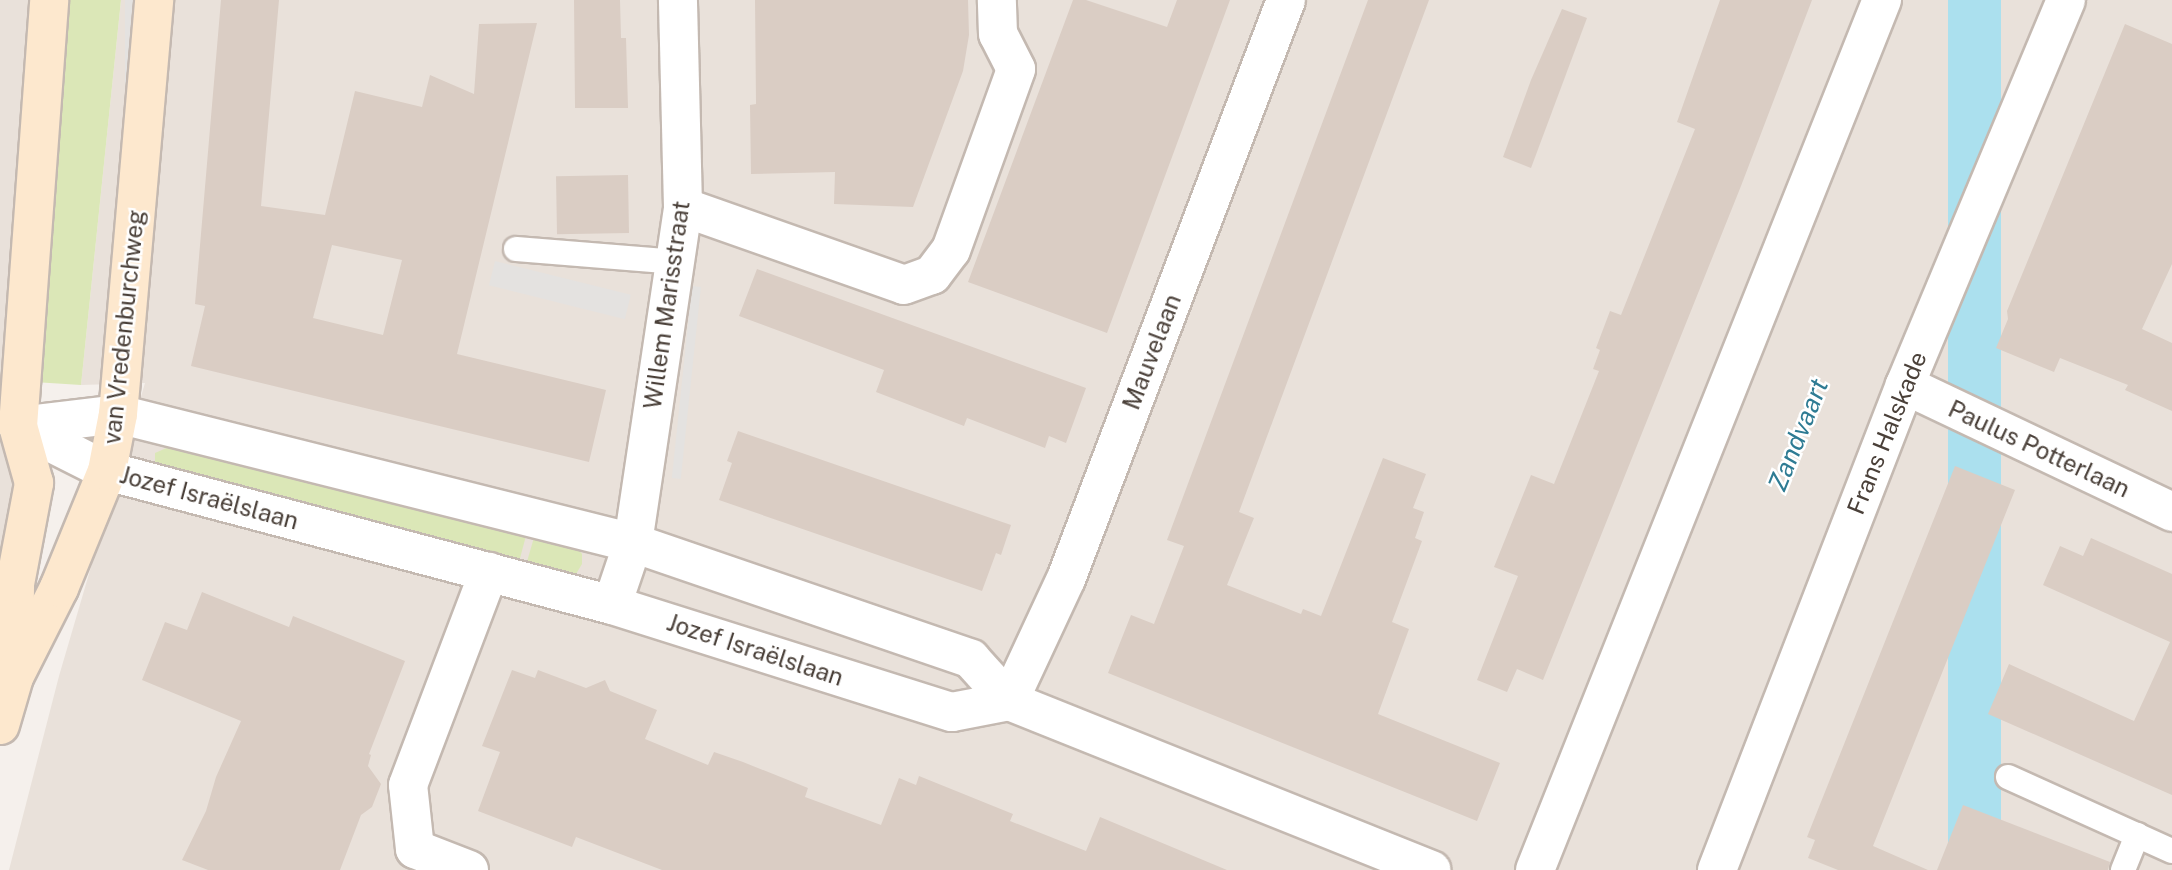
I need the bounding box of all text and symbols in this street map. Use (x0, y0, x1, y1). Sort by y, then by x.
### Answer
street label: Willem Marisstraat (638, 199, 696, 411)
street label: van Vredenburchweg (97, 208, 151, 446)
street label: Mauvelaan (1117, 290, 1187, 414)
street label: Frans Halskade (1841, 347, 1933, 519)
water label: Zandvaart (1761, 374, 1835, 496)
street label: Paulus Potterlaan (1944, 394, 2134, 504)
street label: Jozef Israëlslaan (116, 460, 302, 536)
street label: Jozef Israëlslaan (663, 608, 847, 692)

